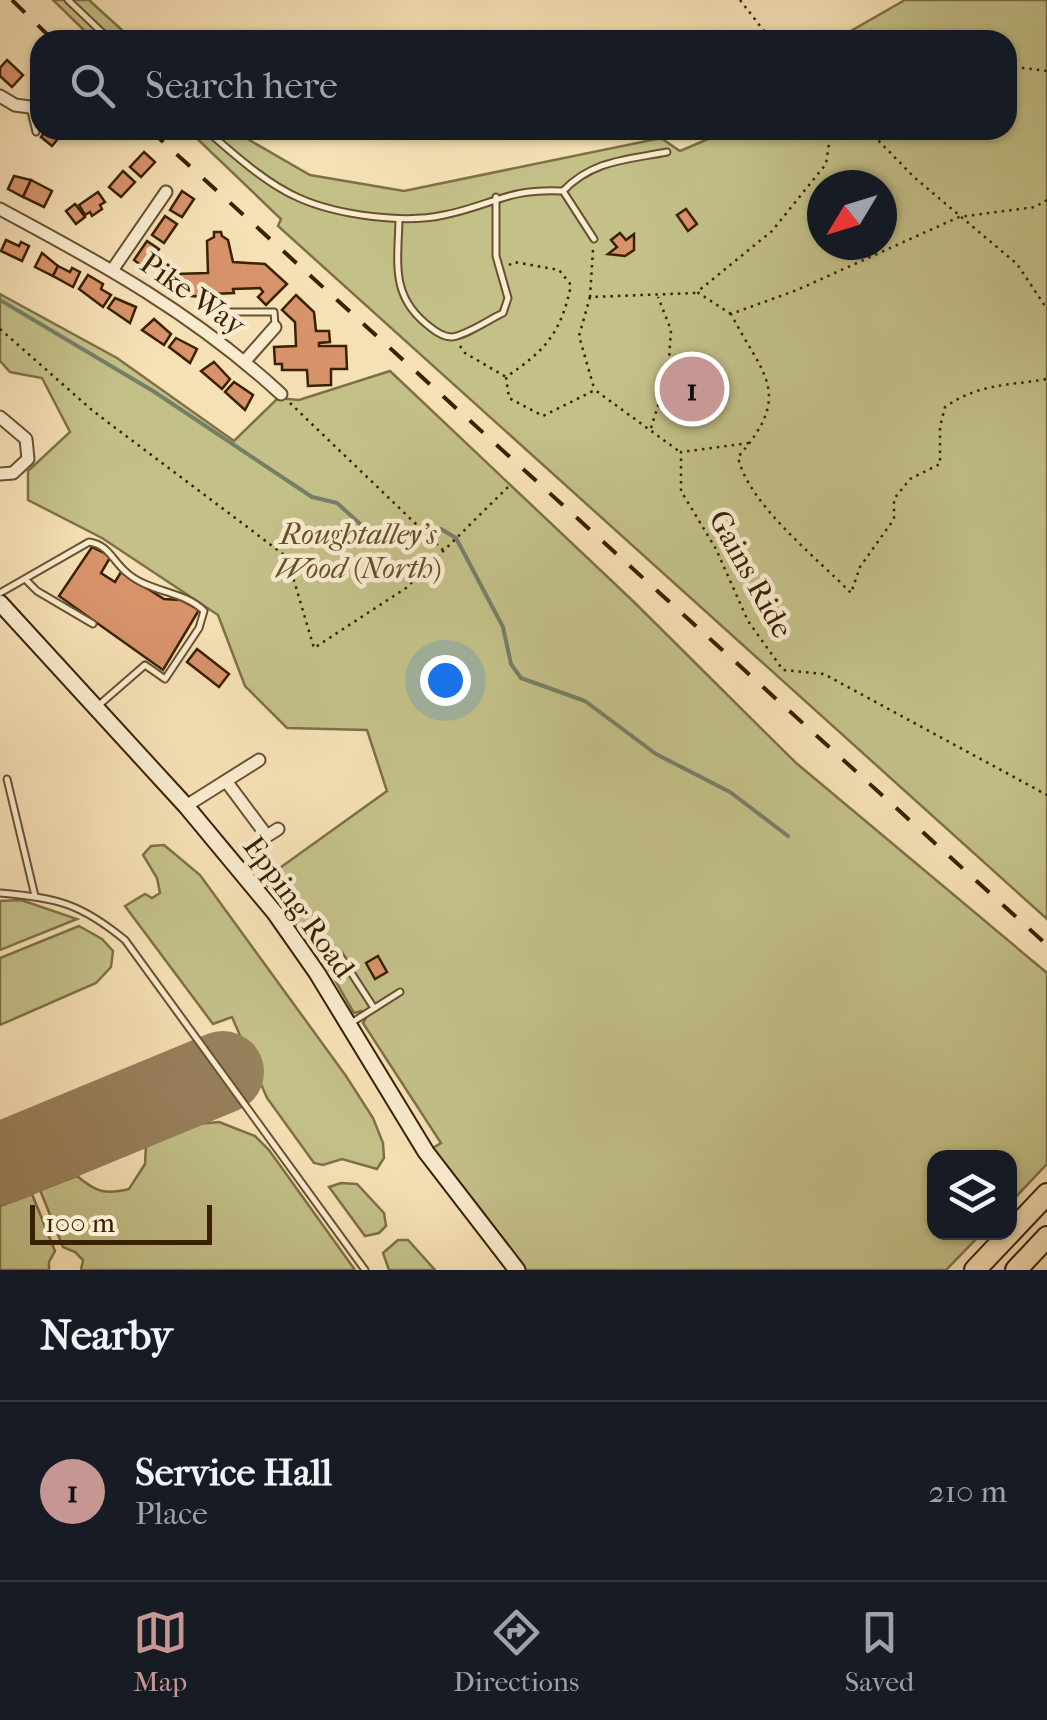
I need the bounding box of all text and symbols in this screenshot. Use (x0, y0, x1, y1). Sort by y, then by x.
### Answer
search box (30, 30, 1017, 140)
icon: search (65, 58, 120, 113)
text: Search here (145, 63, 338, 108)
north arrow (807, 170, 897, 260)
street label: Pike Way (134, 246, 253, 344)
pin: 1 (660, 352, 724, 426)
street label: Gains Ride (701, 504, 800, 644)
park label: Roughtalley's Wood (North) (275, 517, 441, 586)
your location (420, 655, 471, 706)
street label: Epping Road (236, 830, 362, 985)
map controls (927, 1150, 1017, 1240)
button: layers (927, 1150, 1017, 1240)
scale bar (30, 1200, 212, 1244)
text: 100 m (45, 1206, 115, 1239)
text: Nearby (40, 1311, 172, 1360)
text: Service Hall (135, 1450, 332, 1495)
text: 1 (67, 1473, 78, 1510)
text: 210 m (928, 1473, 1007, 1510)
text: Place (135, 1495, 208, 1532)
tab: Map (133, 1605, 188, 1698)
tab: Directions (453, 1605, 579, 1698)
tab: Saved (845, 1605, 914, 1698)

